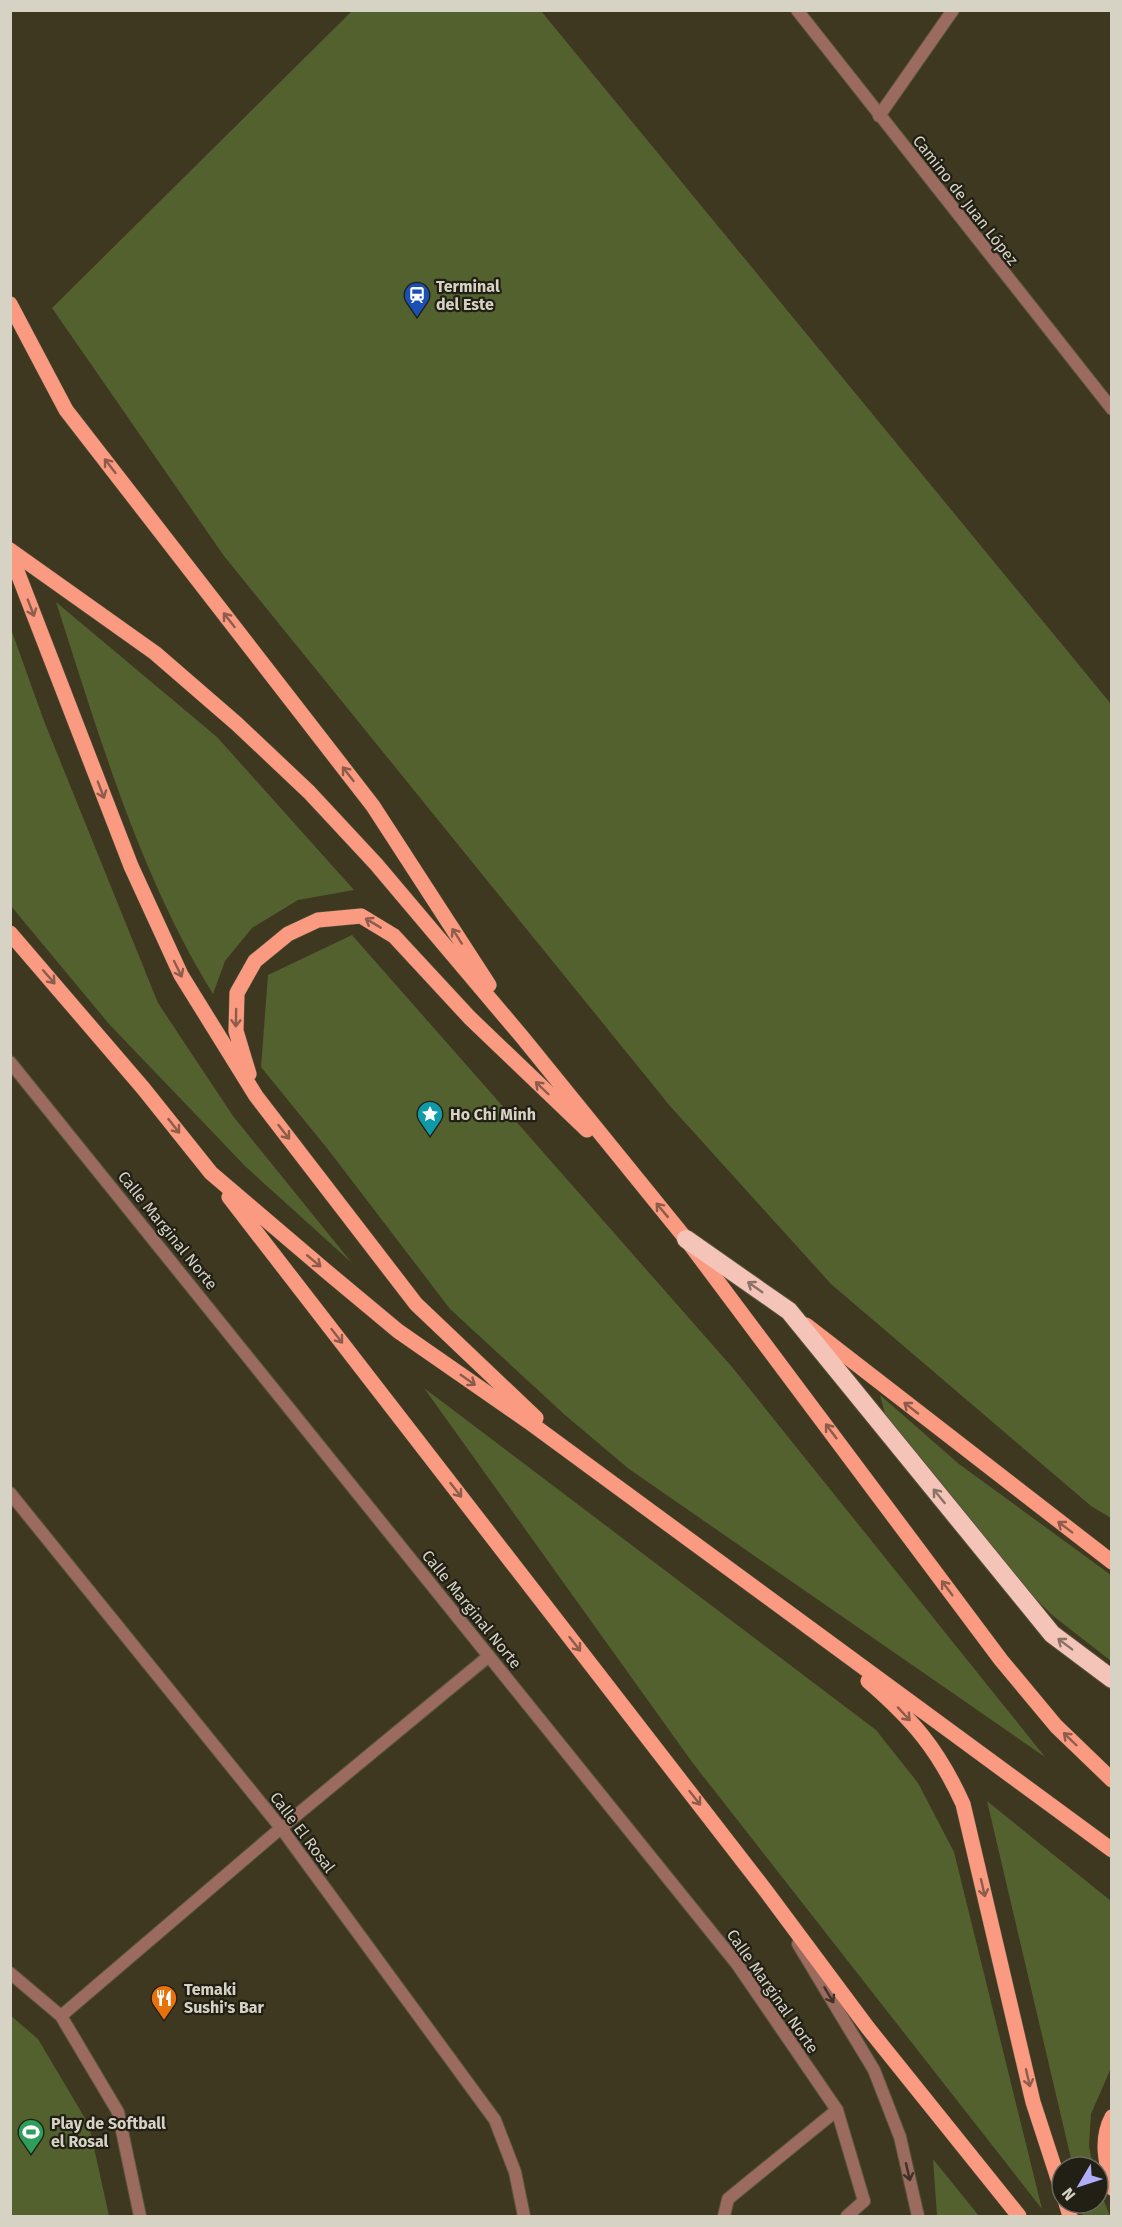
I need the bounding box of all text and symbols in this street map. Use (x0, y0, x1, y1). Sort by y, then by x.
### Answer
street label: Camino de Juan López (909, 132, 1022, 269)
place label: Terminal del Este (436, 277, 500, 314)
station icon: Terminal del Este (402, 280, 432, 318)
one-way arrow (103, 458, 116, 474)
one-way arrow (27, 598, 38, 616)
one-way arrow (222, 612, 235, 628)
one-way arrow (342, 766, 355, 782)
one-way arrow (96, 780, 107, 799)
one-way arrow (365, 917, 382, 929)
one-way arrow (451, 928, 463, 945)
one-way arrow (173, 959, 185, 977)
one-way arrow (42, 969, 55, 985)
one-way arrow (230, 1007, 242, 1027)
one-way arrow (535, 1081, 550, 1095)
place icon: Ho Chi Minh (415, 1099, 445, 1137)
place label: Ho Chi Minh (450, 1105, 536, 1124)
one-way arrow (167, 1118, 180, 1134)
one-way arrow (277, 1124, 290, 1140)
street label: Calle Marginal Norte (114, 1167, 221, 1293)
one-way arrow (655, 1203, 669, 1218)
one-way arrow (306, 1254, 321, 1268)
one-way arrow (748, 1281, 764, 1293)
one-way arrow (330, 1327, 343, 1343)
one-way arrow (460, 1374, 476, 1386)
one-way arrow (903, 1401, 919, 1414)
one-way arrow (825, 1424, 838, 1440)
one-way arrow (449, 1482, 462, 1498)
one-way arrow (933, 1488, 946, 1504)
one-way arrow (1057, 1521, 1073, 1534)
street label: Calle Marginal Norte (418, 1546, 525, 1672)
one-way arrow (941, 1580, 954, 1596)
one-way arrow (569, 1636, 582, 1652)
one-way arrow (1057, 1638, 1073, 1651)
one-way arrow (897, 1706, 911, 1721)
one-way arrow (1062, 1732, 1077, 1747)
street label: Calle El Rosal (266, 1788, 339, 1877)
one-way arrow (688, 1790, 701, 1806)
one-way arrow (978, 1879, 990, 1898)
street label: Calle Marginal Norte (723, 1926, 823, 2057)
place label: Temaki Sushi's Bar (184, 1980, 265, 2017)
restaurant icon: Temaki Sushi's Bar (149, 1983, 179, 2021)
one-way arrow (823, 1986, 835, 2003)
one-way arrow (1022, 2068, 1034, 2087)
place label: Play de Softball el Rosal (51, 2114, 166, 2151)
sports icon: Play de Softball el Rosal (16, 2117, 46, 2155)
north arrow (1050, 2155, 1110, 2215)
one-way arrow (903, 2162, 915, 2181)
text: N (1058, 2184, 1079, 2204)

